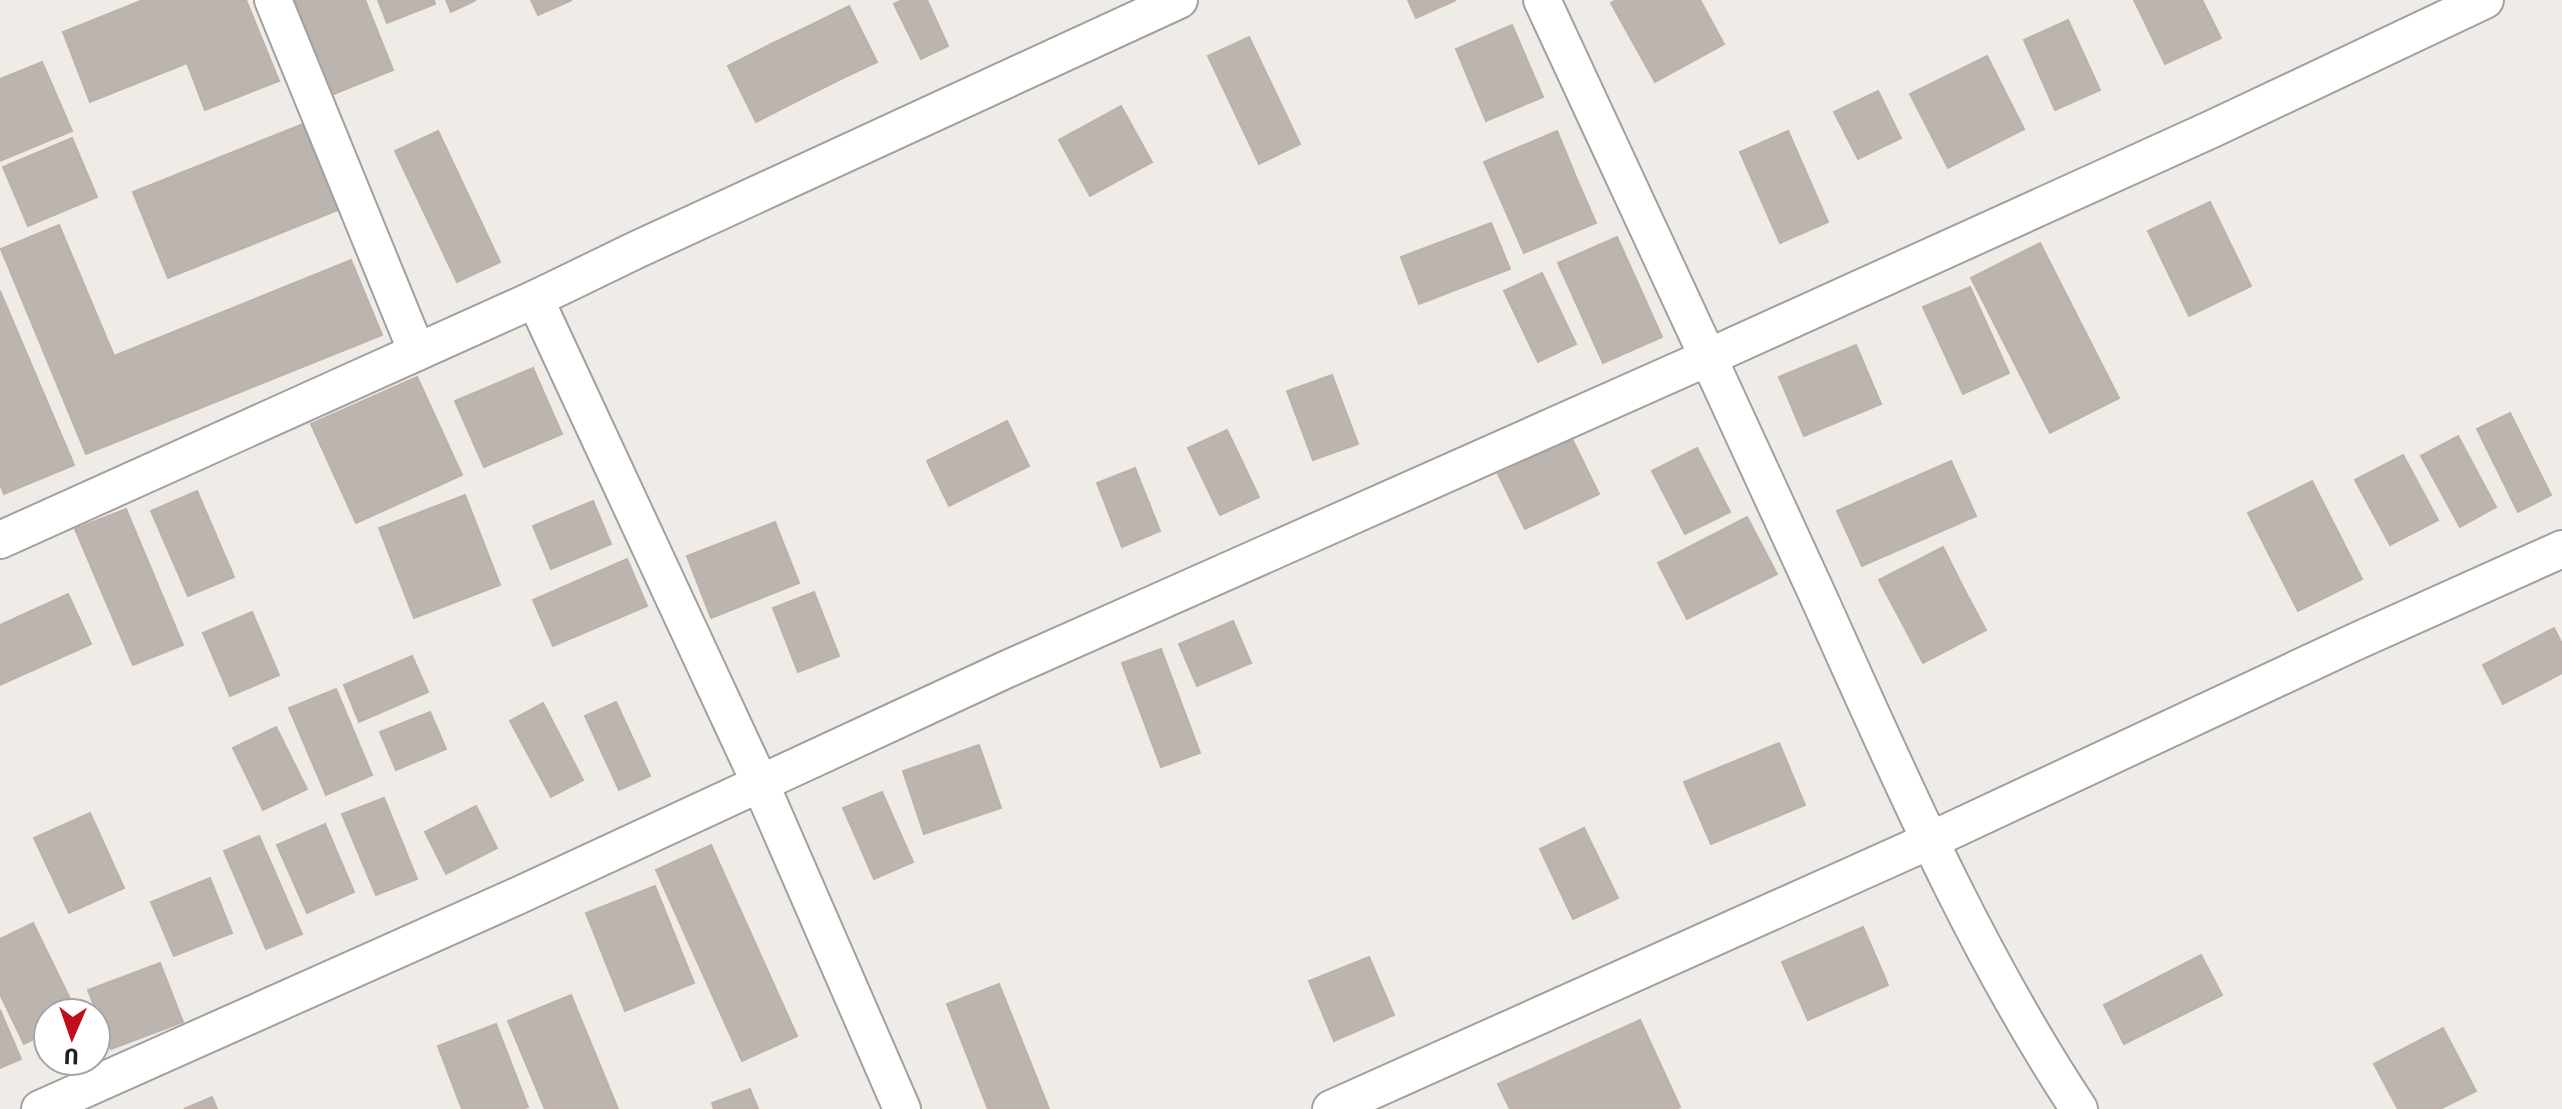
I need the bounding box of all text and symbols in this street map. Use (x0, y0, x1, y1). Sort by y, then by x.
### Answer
north arrow (32, 997, 112, 1077)
text: U (64, 1043, 79, 1070)

